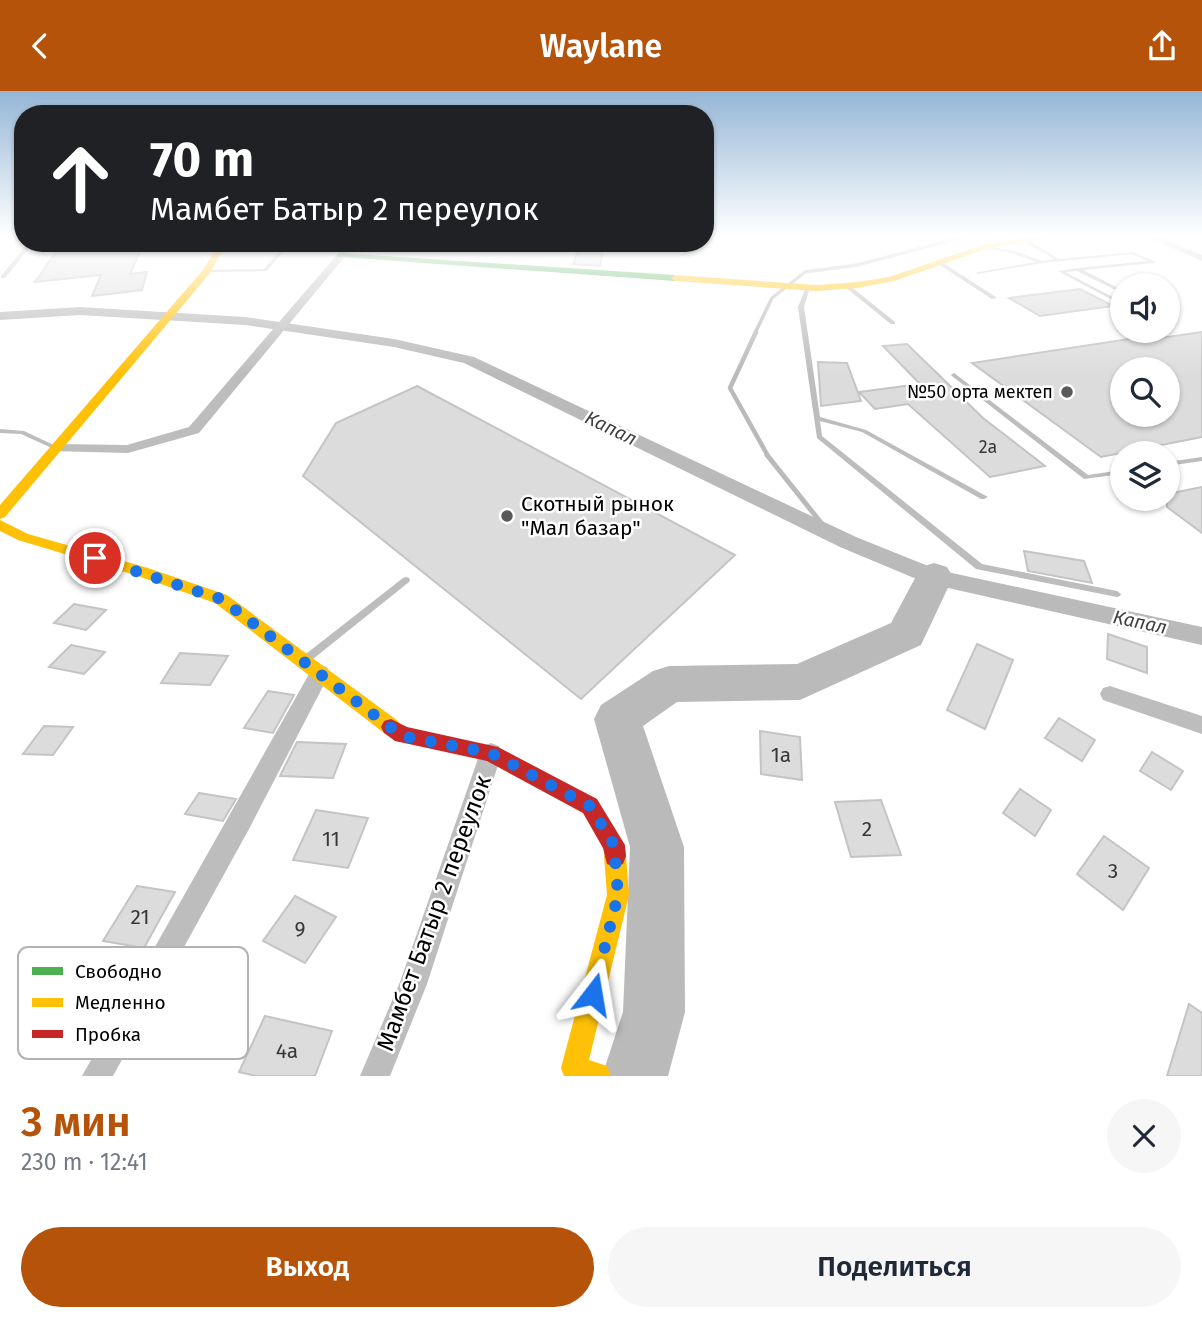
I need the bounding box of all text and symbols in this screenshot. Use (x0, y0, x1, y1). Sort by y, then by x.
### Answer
icon: back (21, 27, 59, 65)
text: Waylane (540, 27, 662, 65)
icon: share (1143, 27, 1181, 65)
text: 70 m (150, 130, 254, 189)
icon: ahead (35, 133, 126, 224)
text: Мамбет Батыр 2 переулок (150, 190, 539, 228)
map controls (1110, 273, 1180, 511)
button: sound (1110, 273, 1180, 343)
button: search (1110, 357, 1180, 427)
place label: №50 орта мектеп (907, 381, 1053, 403)
marker: №50 орта мектеп (1059, 384, 1075, 400)
water label: Капал (581, 406, 641, 450)
house number: 2а (979, 436, 997, 458)
button: layers (1110, 441, 1180, 511)
place label: Скотный рынок "Мал базар" (521, 491, 674, 541)
marker: Скотный рынок "Мал базар" (499, 508, 515, 524)
pin (65, 528, 125, 588)
icon: arrive (76, 539, 114, 577)
water label: Капал (1111, 605, 1169, 639)
house number: 1а (771, 742, 791, 768)
street label: Мамбет Батыр 2 переулок (371, 771, 497, 1055)
house number: 2 (862, 816, 872, 842)
house number: 11 (322, 826, 340, 852)
house number: 3 (1108, 858, 1118, 884)
house number: 21 (131, 904, 149, 930)
house number: 9 (294, 916, 306, 942)
legend (18, 947, 248, 1059)
position arrow (556, 957, 630, 1031)
text: Свободно (75, 960, 162, 983)
text: Медленно (75, 991, 166, 1014)
text: Пробка (75, 1023, 141, 1046)
house number: 4а (276, 1038, 298, 1064)
text: 3 мин (21, 1097, 131, 1147)
button: close (1107, 1099, 1181, 1173)
text: 230 m · 12:41 (21, 1148, 148, 1176)
button: Выход (21, 1227, 594, 1307)
button: Поделиться (608, 1227, 1181, 1307)

